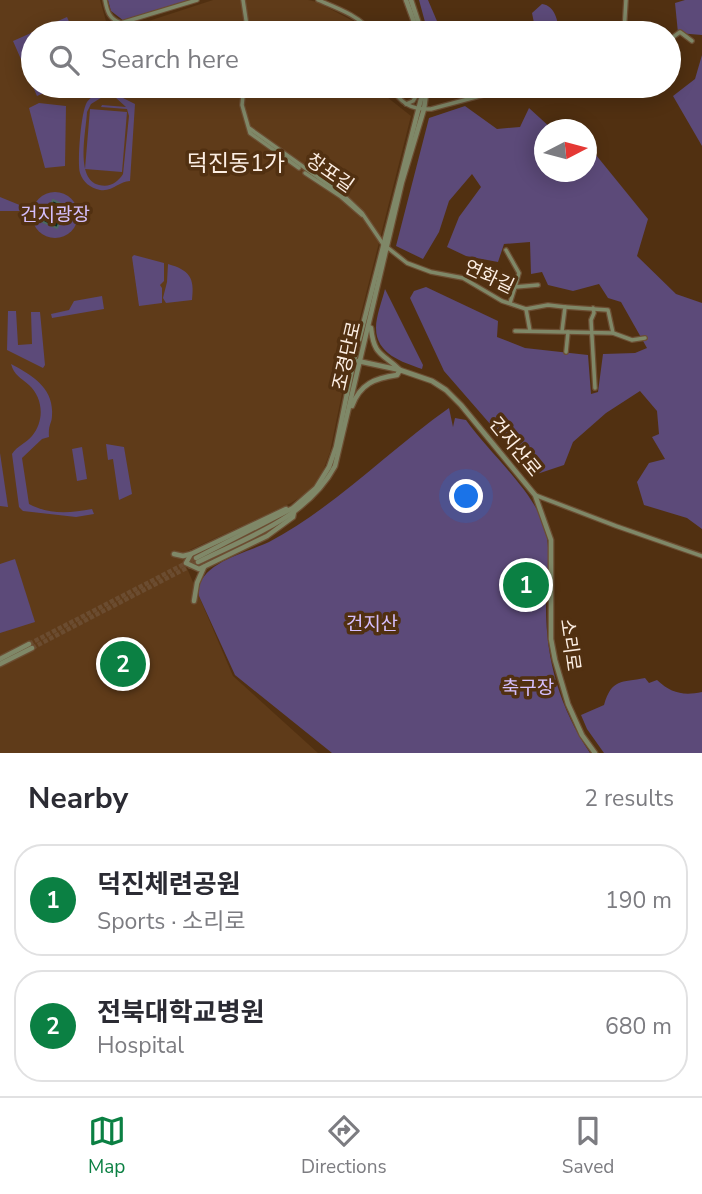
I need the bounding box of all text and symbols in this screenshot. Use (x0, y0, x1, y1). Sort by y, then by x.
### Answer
search box (21, 21, 681, 98)
icon: search (45, 41, 83, 79)
text: Search here (101, 42, 239, 77)
north arrow (534, 119, 597, 182)
street label: 창포길 (301, 147, 359, 199)
district label: 덕진동1가 (187, 148, 285, 179)
park label: 건지광장 (20, 202, 90, 228)
street label: 연화길 (460, 254, 518, 300)
street label: 조경단로 (326, 319, 368, 393)
street label: 건지산로 (483, 412, 547, 482)
your location (449, 479, 483, 513)
pin: 1 (503, 559, 549, 611)
park label: 건지산 (346, 611, 398, 637)
street label: 소리로 (553, 617, 587, 673)
pin: 2 (100, 638, 146, 690)
park label: 축구장 (502, 675, 554, 701)
text: Nearby (28, 778, 128, 819)
text: 2 results (584, 783, 674, 814)
text: 덕진체련공원 (97, 867, 241, 902)
text: 1 (46, 885, 60, 916)
text: 190 m (605, 885, 672, 916)
text: Sports · 소리로 (97, 906, 246, 937)
text: 전북대학교병원 (97, 995, 264, 1030)
text: 2 (46, 1011, 60, 1042)
text: 680 m (605, 1011, 672, 1042)
text: Hospital (97, 1030, 184, 1061)
tab: Map (88, 1112, 126, 1180)
tab: Directions (301, 1112, 387, 1180)
tab: Saved (562, 1112, 614, 1180)

